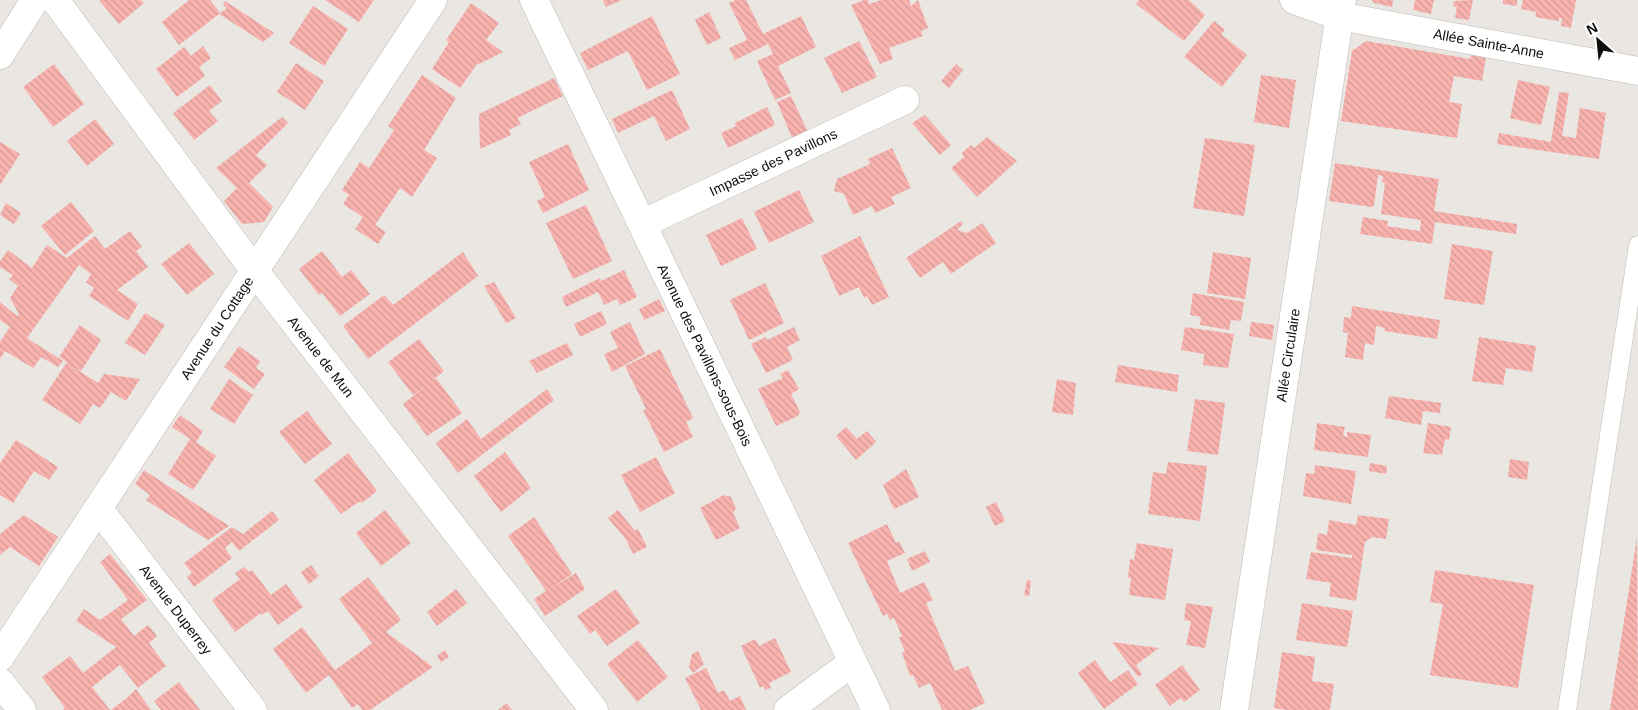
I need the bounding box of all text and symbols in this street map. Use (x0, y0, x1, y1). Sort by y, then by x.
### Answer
north arrow (1573, 15, 1623, 65)
text: N (1584, 19, 1600, 38)
street label: Allée Sainte-Anne (1432, 26, 1546, 62)
street label: Impasse des Pavillons (707, 125, 840, 199)
street label: Avenue des Pavillons-sous-Bois (654, 261, 756, 449)
street label: Avenue du Cottage (177, 273, 257, 382)
street label: Allée Circulaire (1273, 307, 1303, 403)
street label: Avenue de Mun (285, 313, 357, 400)
street label: Avenue Duperrey (136, 562, 215, 658)

